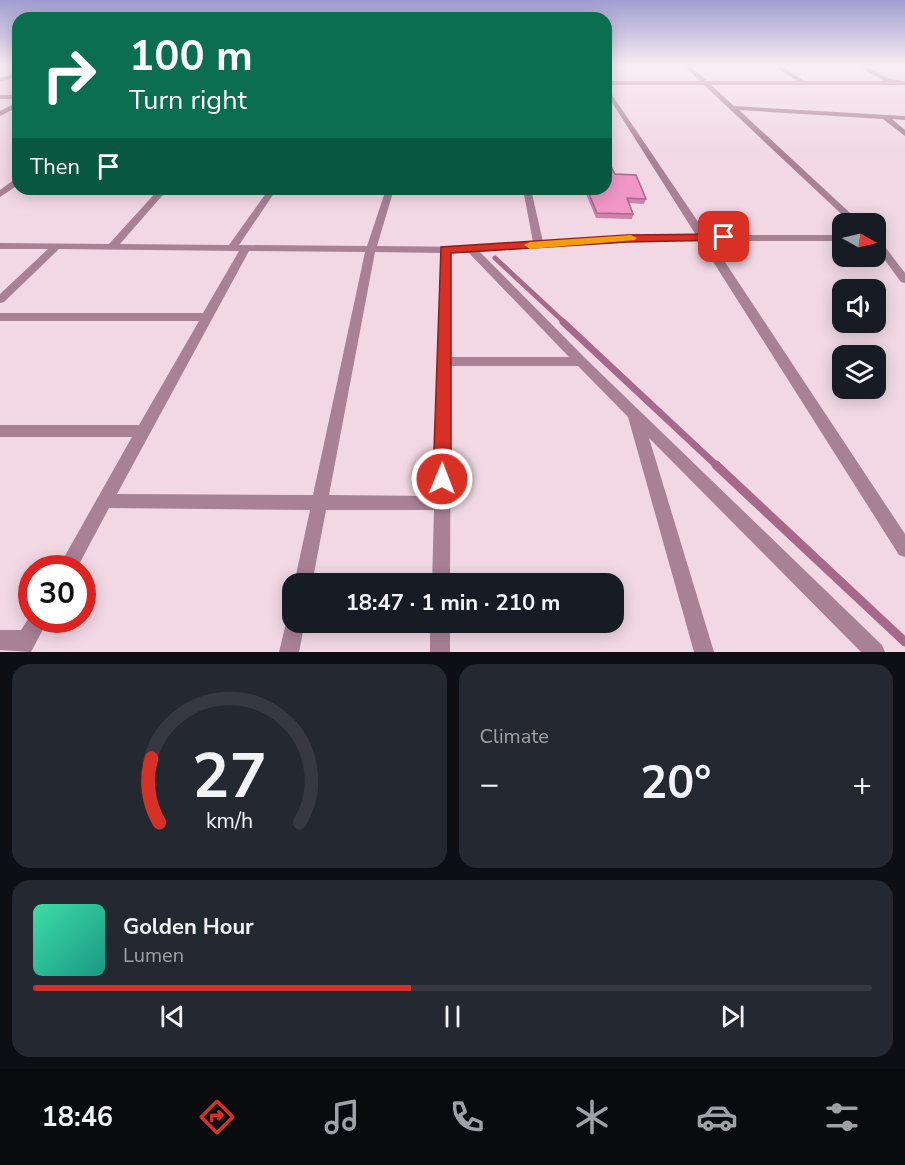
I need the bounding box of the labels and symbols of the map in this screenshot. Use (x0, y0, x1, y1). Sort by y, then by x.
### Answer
pin (698, 211, 749, 262)
north arrow (832, 213, 886, 267)
position arrow (410, 447, 474, 511)
speed limit sign: 30 (18, 555, 96, 633)

